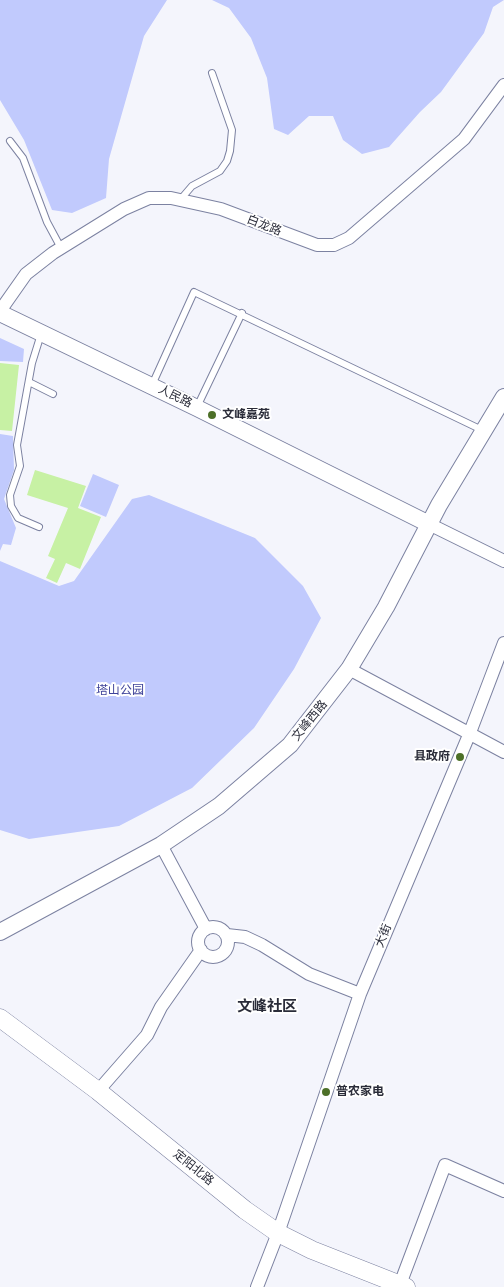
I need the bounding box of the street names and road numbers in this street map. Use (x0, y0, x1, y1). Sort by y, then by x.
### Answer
street label: 白龙路 (245, 213, 283, 239)
street label: 人民路 (156, 383, 194, 411)
street label: 文峰西路 (289, 698, 331, 744)
street label: 大街 (373, 922, 395, 950)
street label: 定阳北路 (170, 1147, 216, 1189)

